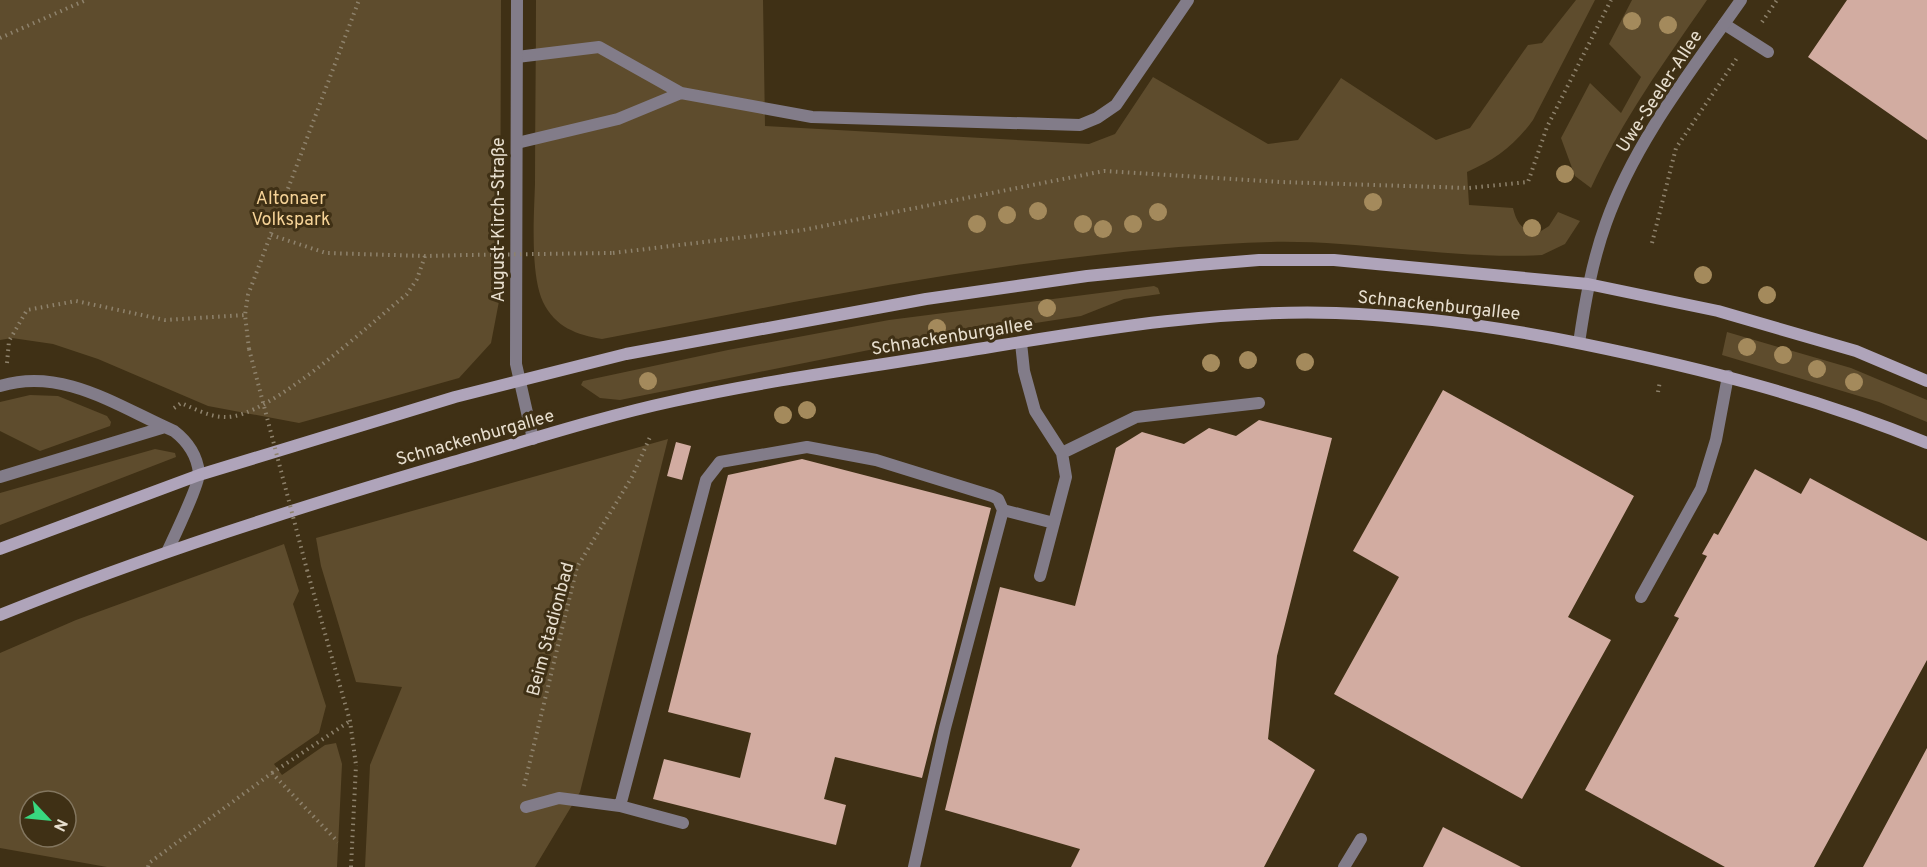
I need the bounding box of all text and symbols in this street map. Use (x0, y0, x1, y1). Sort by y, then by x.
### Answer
street label: Uwe-Seeler-Allee (1612, 26, 1708, 157)
street label: August-Kirch-Straße (488, 137, 511, 303)
park label: Altonaer Volkspark (251, 188, 331, 232)
street label: Schnackenburgallee (1356, 287, 1521, 326)
street label: Schnackenburgallee (870, 313, 1035, 362)
street label: Schnackenburgallee (394, 405, 557, 472)
street label: Beim Stadionbad (523, 560, 580, 699)
north arrow (18, 789, 78, 849)
text: N (48, 815, 71, 834)

